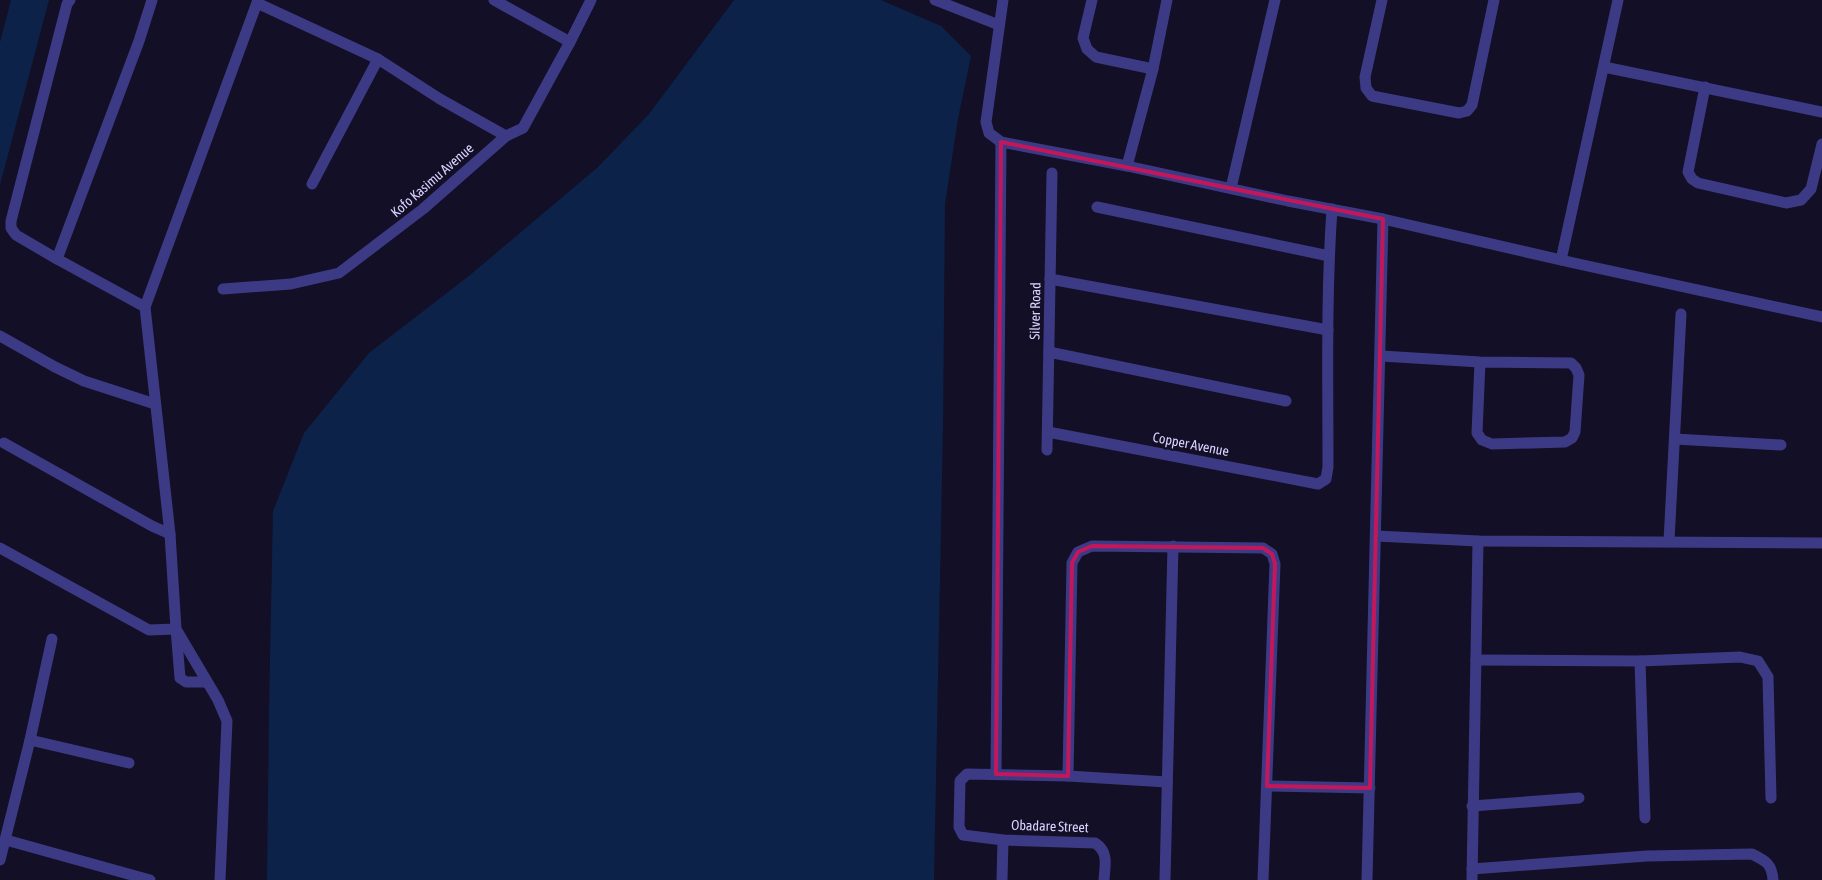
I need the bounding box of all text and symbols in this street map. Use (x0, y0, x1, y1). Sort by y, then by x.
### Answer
street label: Kofo Kasimu Avenue (387, 140, 477, 220)
street label: Silver Road (1027, 282, 1043, 340)
street label: Copper Avenue (1152, 429, 1230, 459)
street label: Obadare Street (1011, 817, 1089, 835)

